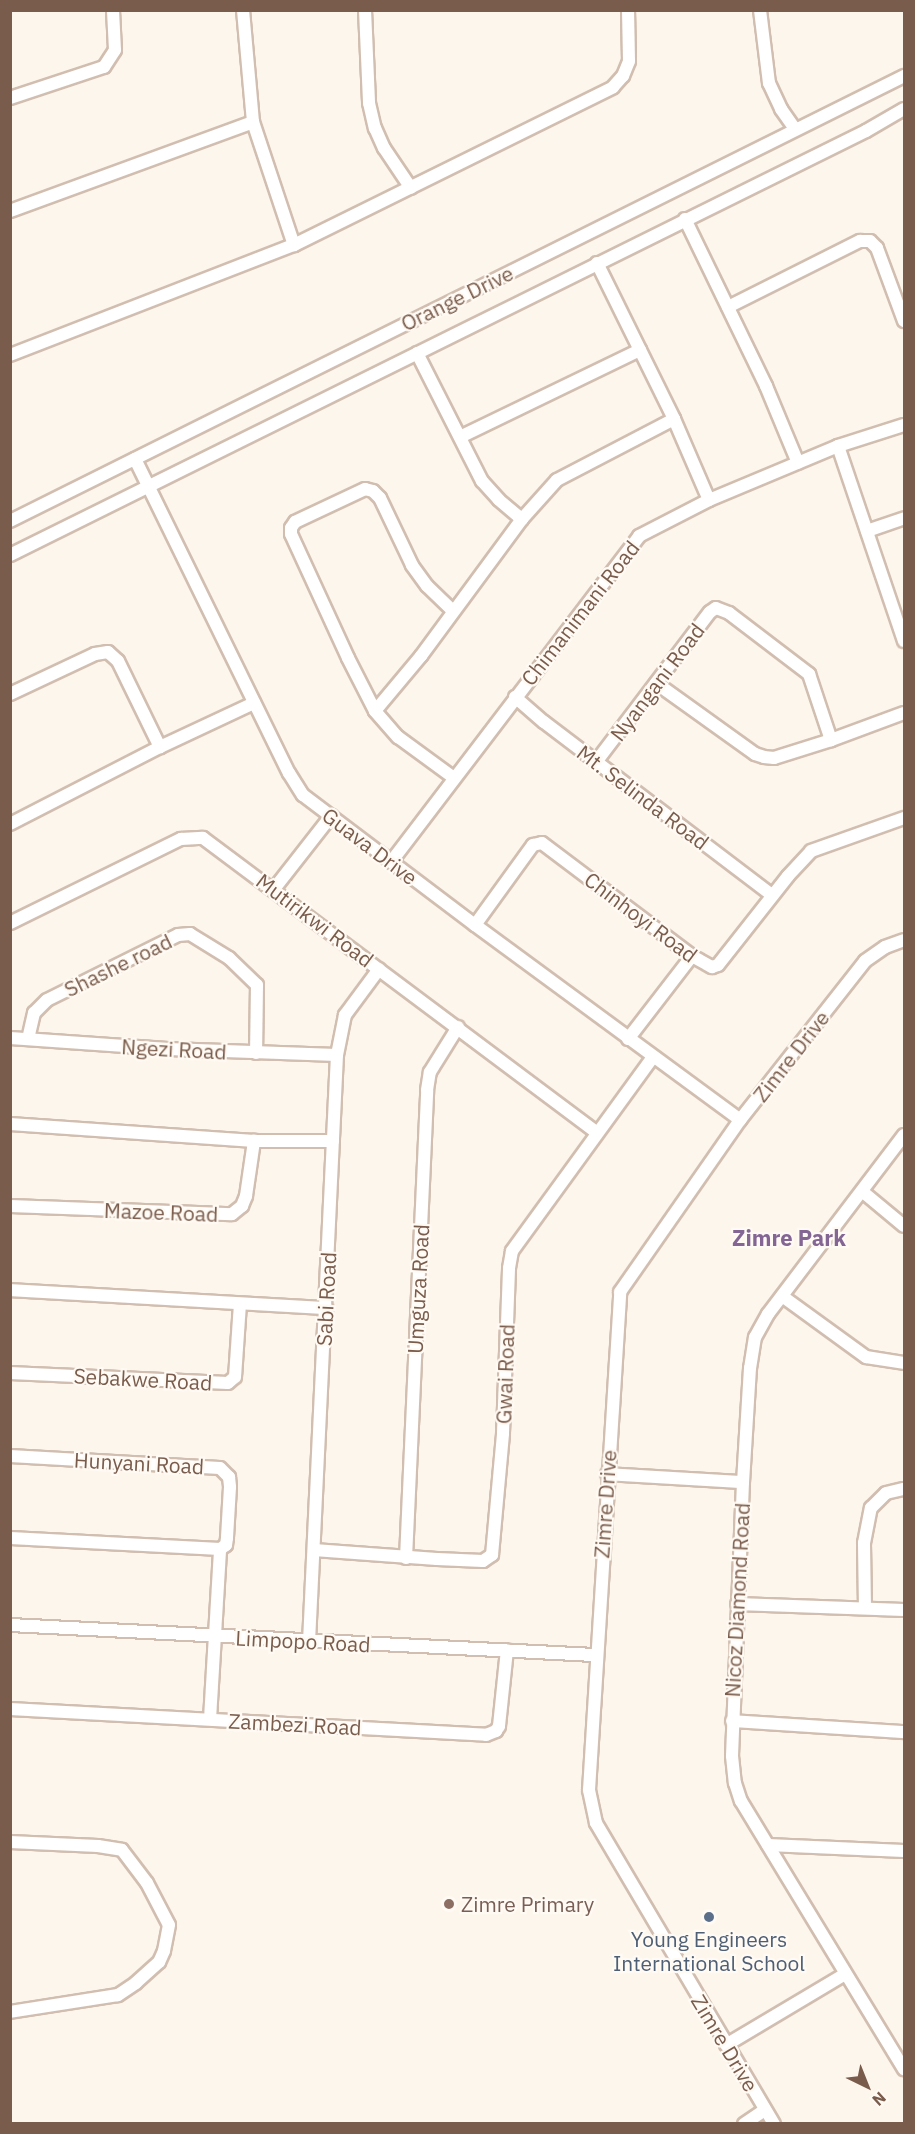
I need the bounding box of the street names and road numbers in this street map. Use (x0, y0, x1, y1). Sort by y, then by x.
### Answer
street label: Orange Drive (397, 260, 517, 336)
street label: Chimanimani Road (516, 536, 644, 690)
street label: Nyangani Road (605, 618, 709, 746)
street label: Mt. Selinda Road (572, 739, 714, 855)
street label: Guava Drive (317, 802, 423, 890)
street label: Chinhoyi Road (580, 866, 702, 968)
street label: Mutirikwi Road (251, 868, 379, 972)
street label: Shashe road (60, 928, 176, 1002)
street label: Zimre Drive (748, 1005, 834, 1107)
street label: Ngezi Road (121, 1034, 227, 1064)
street label: Mazoe Road (103, 1197, 219, 1227)
street label: Umguza Road (402, 1224, 434, 1354)
street label: Sabi Road (311, 1251, 341, 1347)
street label: Gwai Road (491, 1323, 519, 1425)
street label: Sebakwe Road (73, 1363, 213, 1395)
street label: Hunyani Road (73, 1447, 205, 1479)
street label: Zimre Drive (589, 1449, 621, 1559)
street label: Nicoz Diamond Road (719, 1502, 755, 1698)
street label: Limpopo Road (235, 1625, 371, 1657)
street label: Zambezi Road (228, 1708, 362, 1740)
street label: Zimre Drive (686, 1990, 764, 2096)

